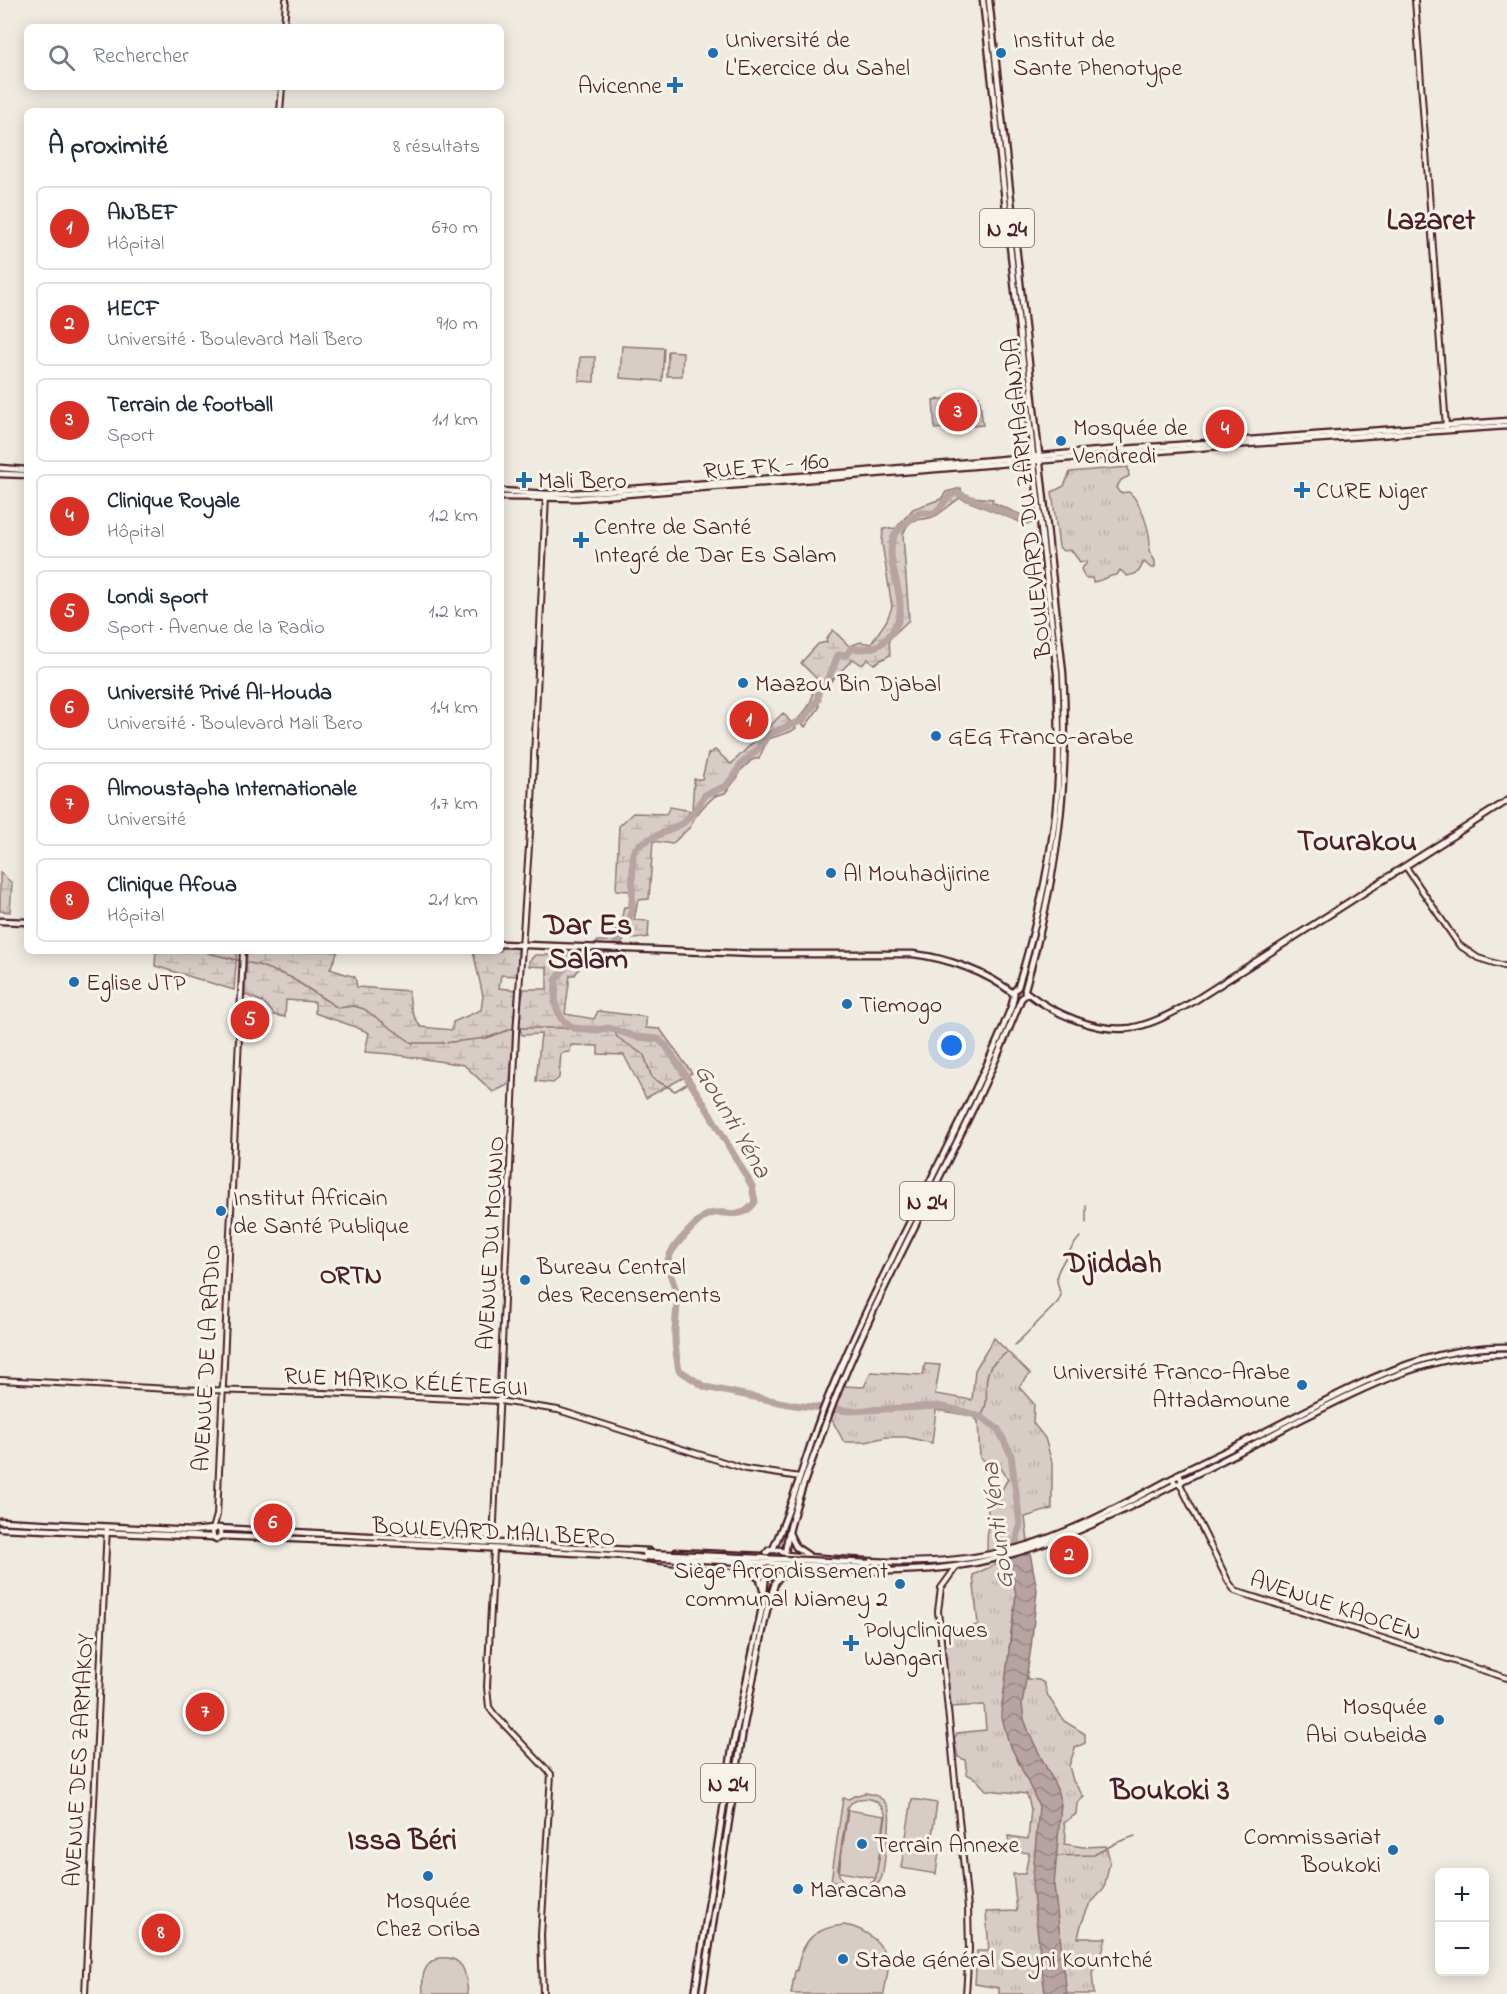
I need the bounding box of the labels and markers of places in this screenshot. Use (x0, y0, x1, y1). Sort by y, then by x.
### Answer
place label: Université de L'Exercice du Sahel (725, 24, 910, 87)
place label: Institut de Sante Phenotype (1013, 24, 1182, 88)
marker: Université de L'Exercice du Sahel (706, 46, 720, 60)
marker: Institut de Sante Phenotype (994, 46, 1008, 60)
place label: Avicenne (578, 70, 662, 105)
marker: Avicenne (666, 76, 684, 94)
pin: 3 (938, 390, 978, 434)
pin: 4 (1206, 406, 1244, 452)
place label: Mosquée de Vendredi (1072, 412, 1188, 475)
marker: Mosquée de Vendredi (1054, 434, 1068, 448)
place label: Mali Bero (538, 465, 627, 500)
marker: Mali Bero (515, 471, 533, 489)
place label: CURE Niger (1316, 475, 1428, 510)
marker: CURE Niger (1293, 481, 1311, 499)
place label: Centre de Santé Integré de Dar Es Salam (594, 511, 836, 574)
marker: Centre de Santé Integré de Dar Es Salam (572, 531, 590, 549)
place label: Maazou Bin Djabal (755, 668, 941, 703)
marker: Maazou Bin Djabal (736, 676, 750, 690)
pin: 1 (730, 698, 768, 742)
place label: GEG Franco-arabe (948, 721, 1134, 756)
marker: GEG Franco-arabe (929, 729, 943, 743)
place label: Al Mouhadjirine (843, 858, 990, 893)
marker: Al Mouhadjirine (824, 866, 838, 880)
place label: Eglise JTP (86, 967, 186, 1002)
marker: Eglise JTP (67, 975, 81, 989)
place label: Tiemogo (859, 989, 942, 1024)
marker: Tiemogo (840, 997, 854, 1011)
pin: 5 (230, 998, 270, 1042)
place label: Institut Africain de Santé Publique (233, 1182, 409, 1245)
marker: Institut Africain de Santé Publique (214, 1204, 228, 1218)
place label: Bureau Central des Recensements (536, 1251, 721, 1314)
marker: Bureau Central des Recensements (518, 1273, 532, 1287)
place label: Université Franco-Arabe Attadamoune (1053, 1356, 1290, 1419)
marker: Université Franco-Arabe Attadamoune (1295, 1378, 1309, 1392)
pin: 6 (254, 1500, 292, 1546)
pin: 2 (1050, 1532, 1088, 1578)
place label: Siège Arrondissement communal Niamey 2 (674, 1555, 888, 1619)
marker: Siège Arrondissement communal Niamey 2 (893, 1577, 907, 1591)
place label: Polycliniques Wangari (864, 1614, 988, 1677)
marker: Polycliniques Wangari (842, 1634, 860, 1652)
pin: 7 (186, 1690, 224, 1734)
place label: Mosquée Abi Oubeida (1306, 1691, 1427, 1754)
marker: Mosquée Abi Oubeida (1432, 1713, 1446, 1727)
place label: Commissariat Boukoki (1244, 1821, 1381, 1884)
place label: Terrain Annexe (874, 1829, 1019, 1864)
marker: Terrain Annexe (855, 1837, 869, 1851)
marker: Commissariat Boukoki (1386, 1843, 1400, 1857)
marker: Mosquée Chez Oriba (421, 1869, 435, 1883)
place label: Maracana (810, 1874, 906, 1909)
marker: Maracana (791, 1882, 805, 1896)
place label: Mosquée Chez Oriba (376, 1885, 480, 1948)
pin: 8 (142, 1910, 180, 1956)
place label: Stade Général Seyni Kountché (855, 1944, 1153, 1980)
marker: Stade Général Seyni Kountché (836, 1952, 850, 1966)

